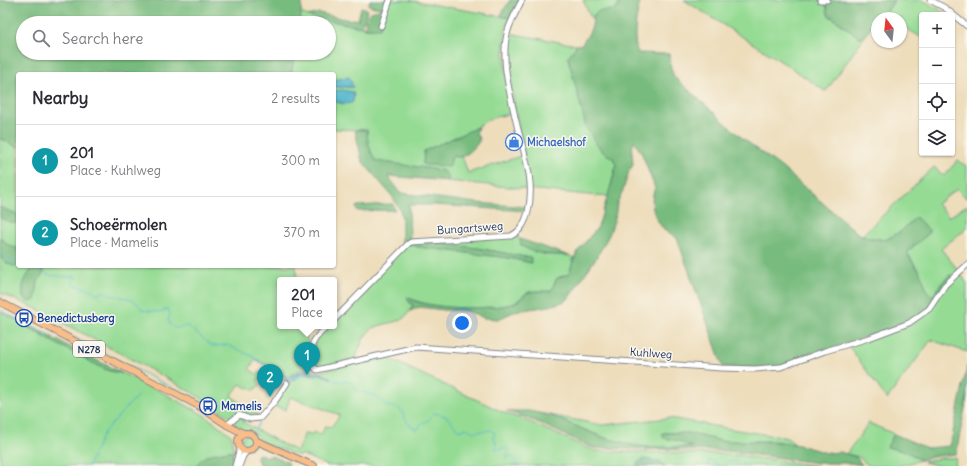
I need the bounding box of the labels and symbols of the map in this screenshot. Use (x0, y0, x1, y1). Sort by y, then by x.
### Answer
north arrow (871, 12, 907, 48)
shop icon: Michaelshof (504, 132, 524, 152)
place label: Michaelshof (527, 135, 586, 149)
street label: Bungartsweg (436, 219, 504, 237)
bus stop icon: Benedictusberg (14, 308, 34, 328)
place label: Benedictusberg (37, 311, 115, 326)
your location (452, 313, 472, 333)
road number: N278 (73, 341, 105, 357)
pin: 1 (294, 342, 320, 375)
street label: Kuhlweg (629, 345, 673, 361)
pin: 2 (257, 364, 283, 397)
bus stop icon: Mamelis (198, 396, 218, 416)
place label: Mamelis (221, 399, 262, 413)

